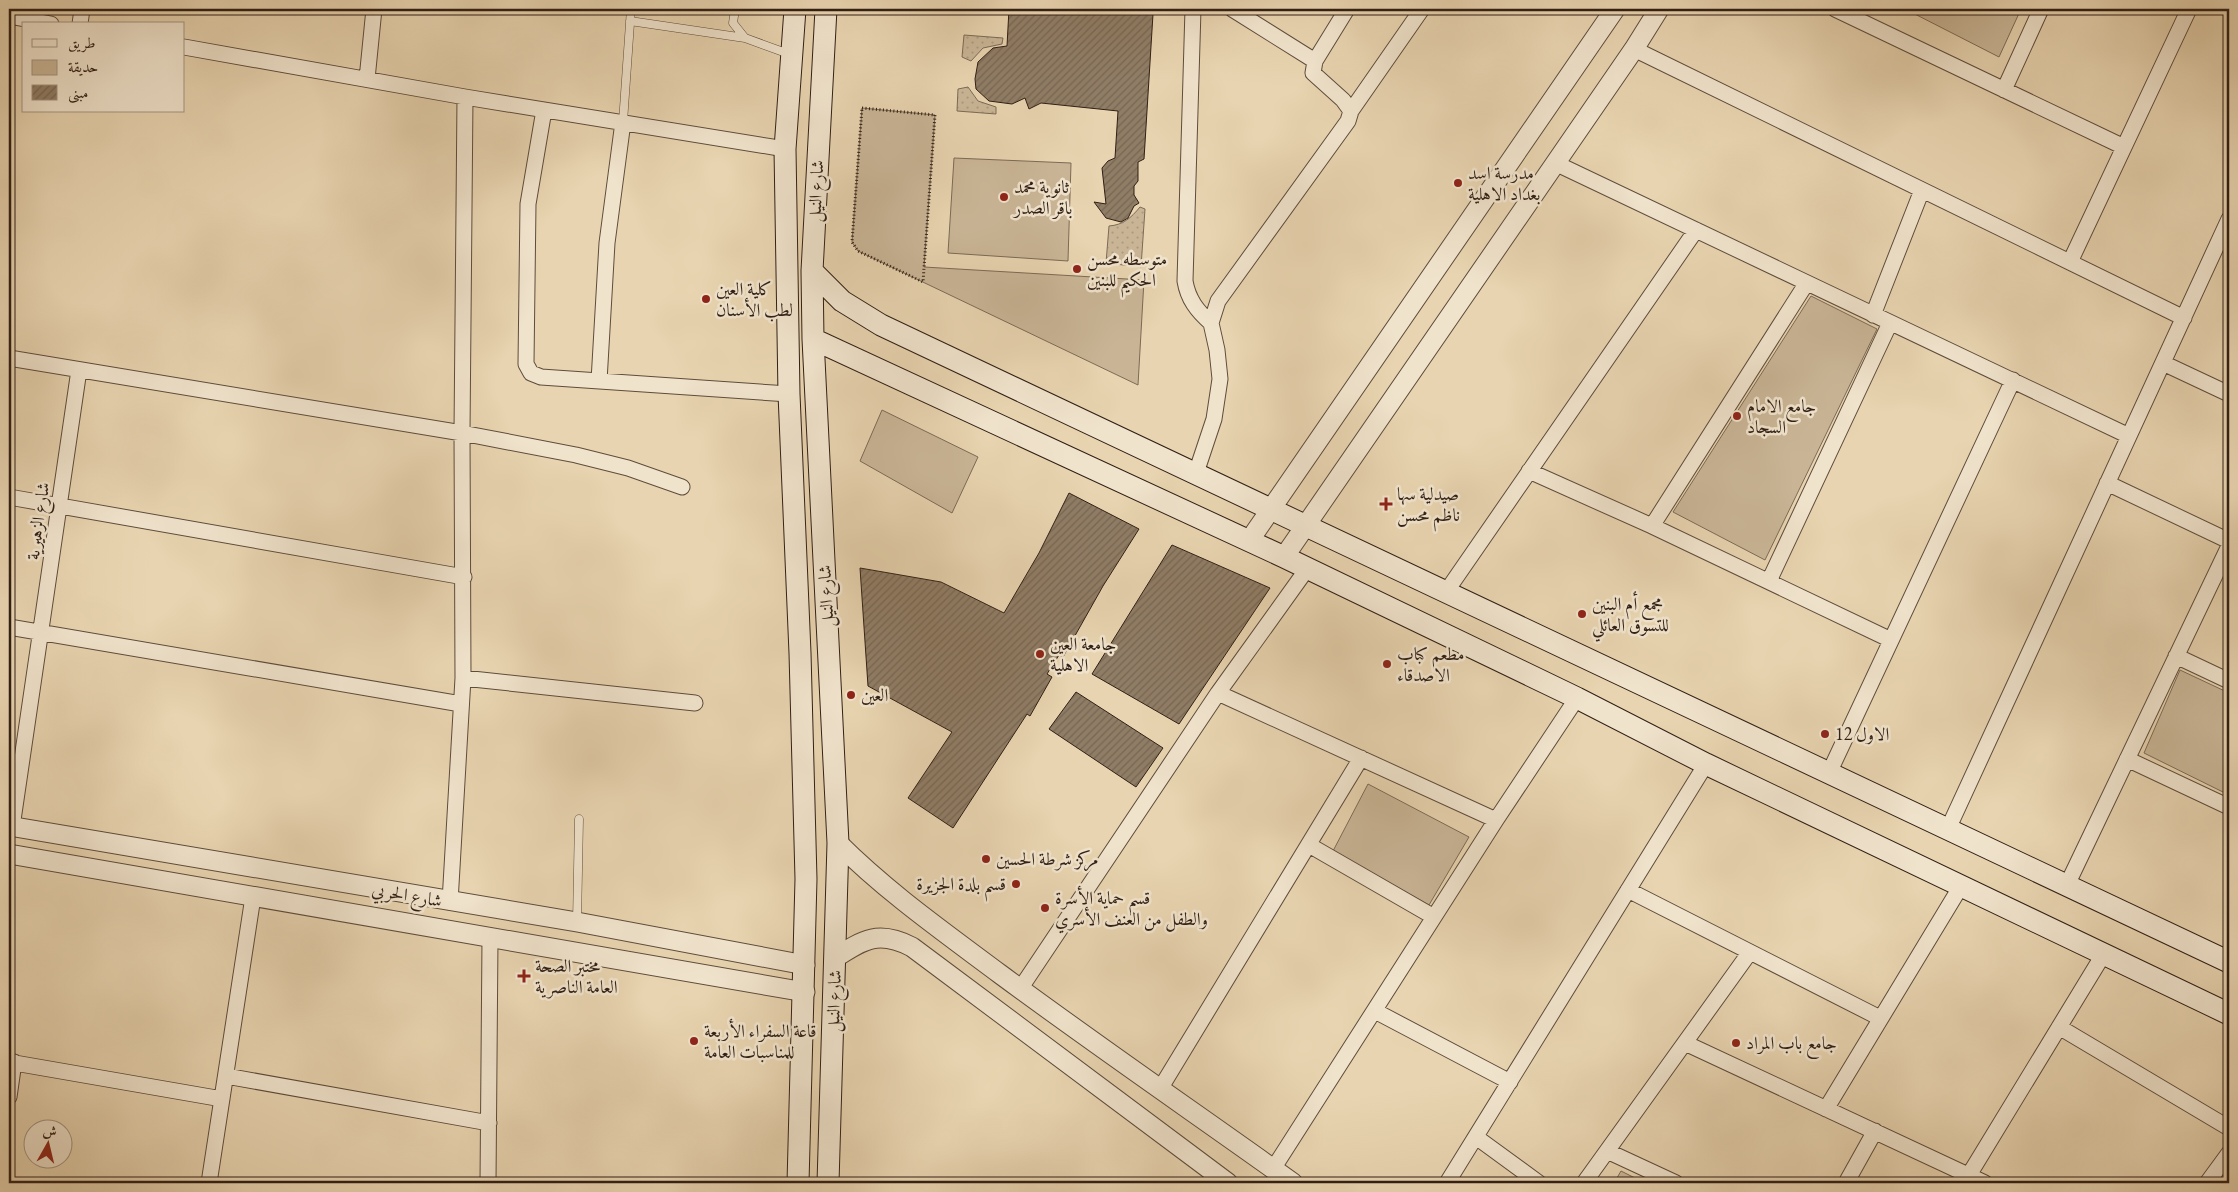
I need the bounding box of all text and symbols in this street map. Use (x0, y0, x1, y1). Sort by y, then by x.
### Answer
legend (22, 22, 185, 112)
text: طريق (68, 33, 95, 53)
text: حديقة (68, 57, 98, 76)
text: مبنى (68, 83, 88, 104)
street label: شارع النيل (802, 159, 833, 223)
place label: مدرسة اسد بغداد الاهلية (1468, 161, 1540, 205)
place label: ثانوية محمد باقر الصدر (1012, 175, 1072, 220)
marker: مدرسة اسد بغداد الاهلية (1452, 177, 1464, 189)
marker: ثانوية محمد باقر الصدر (998, 191, 1010, 203)
place label: متوسطه محسن الحكيم للبنين (1087, 247, 1167, 298)
marker: متوسطه محسن الحكيم للبنين (1071, 263, 1083, 275)
place label: كلية العين لطب الأسنان (716, 277, 793, 322)
marker: كلية العين لطب الأسنان (700, 293, 712, 305)
place label: جامع الامام السجاد (1747, 394, 1816, 438)
marker: جامع الامام السجاد (1731, 410, 1743, 422)
street label: شارع الزهيرية (21, 481, 58, 562)
place label: صيدلية سها ناظم محسن (1397, 482, 1460, 532)
marker: صيدلية سها ناظم محسن (1379, 497, 1393, 511)
street label: شارع النيل (812, 564, 843, 628)
place label: مجمع أم البنين للتسوق العائلي (1592, 591, 1669, 642)
marker: مجمع أم البنين للتسوق العائلي (1576, 608, 1588, 620)
place label: جامعة العين الاهلية (1050, 632, 1116, 676)
place label: مطعم كباب الاصدقاء (1397, 642, 1465, 686)
marker: جامعة العين الاهلية (1034, 648, 1046, 660)
marker: مطعم كباب الاصدقاء (1381, 658, 1393, 670)
place label: العين (861, 683, 888, 706)
marker: العين (845, 689, 857, 701)
place label: الاول 12 (1835, 722, 1889, 745)
marker: الاول 12 (1819, 728, 1831, 740)
place label: مركز شرطة الحسين (996, 847, 1098, 872)
marker: مركز شرطة الحسين (980, 853, 992, 865)
place label: قسم بلدة الجزيرة (916, 872, 1006, 902)
street label: شارع الحربي (369, 877, 444, 916)
marker: قسم بلدة الجزيرة (1010, 878, 1022, 890)
place label: قسم حماية الأسرة والطفل من العنف الأسري (1055, 885, 1208, 934)
marker: قسم حماية الأسرة والطفل من العنف الأسري (1039, 902, 1051, 914)
place label: مختبر الصحة العامة الناصرية (535, 954, 618, 999)
marker: مختبر الصحة العامة الناصرية (517, 969, 531, 983)
street label: شارع النيل (821, 969, 850, 1033)
place label: قاعة السفراء الأربعة للمناسبات العامة (704, 1018, 816, 1063)
place label: جامع باب المراد (1746, 1031, 1837, 1059)
marker: قاعة السفراء الأربعة للمناسبات العامة (688, 1035, 700, 1047)
marker: جامع باب المراد (1730, 1037, 1742, 1049)
north arrow (22, 1120, 72, 1170)
text: ش (42, 1121, 58, 1141)

